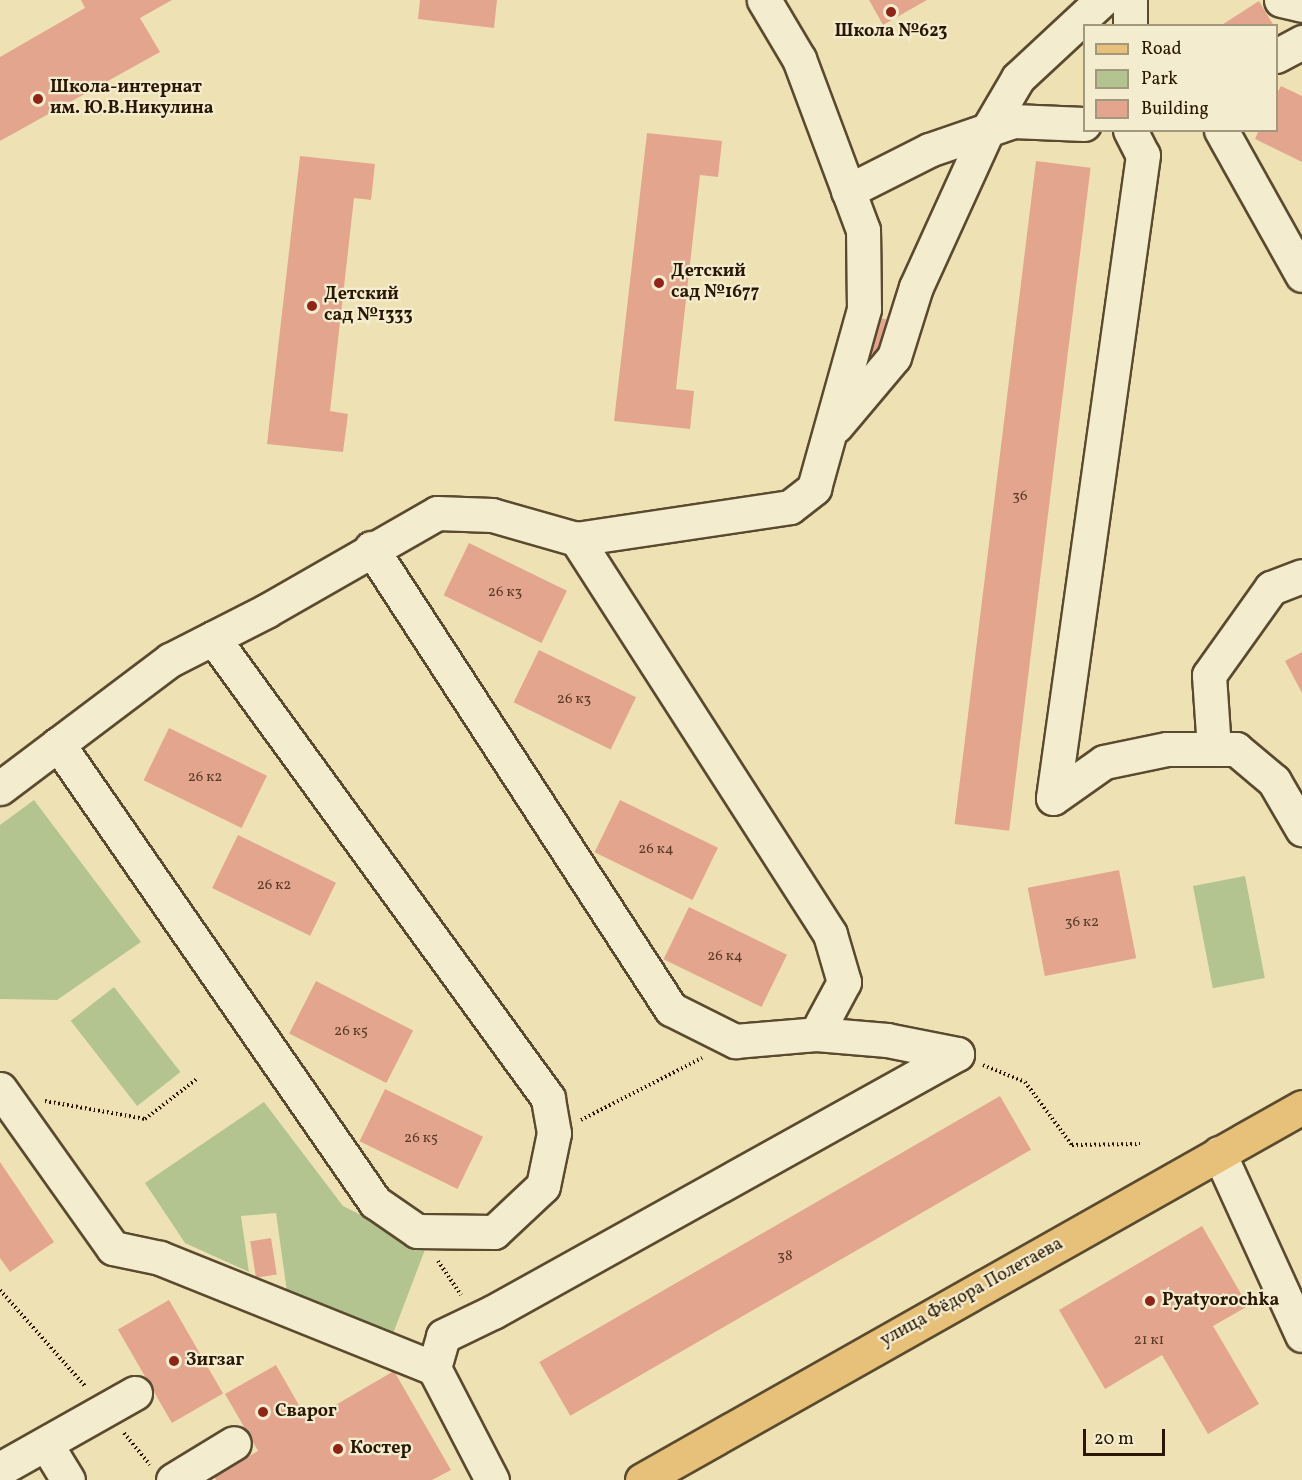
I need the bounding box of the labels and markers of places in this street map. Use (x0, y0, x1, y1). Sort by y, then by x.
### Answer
marker: Школа №623 (884, 5, 898, 19)
place label: Школа №623 (834, 21, 948, 43)
place label: Школа-интернат им. Ю.В.Никулина (50, 78, 214, 121)
marker: Школа-интернат им. Ю.В.Никулина (31, 92, 45, 106)
place label: Детский сад №1677 (671, 262, 759, 304)
marker: Детский сад №1677 (652, 276, 666, 290)
place label: Детский сад №1333 (324, 285, 413, 328)
marker: Детский сад №1333 (305, 299, 319, 313)
place label: Pyatyorochka (1162, 1290, 1279, 1312)
marker: Pyatyorochka (1143, 1294, 1157, 1308)
place label: Зигзаг (186, 1350, 244, 1372)
marker: Зигзаг (167, 1354, 181, 1368)
place label: Сварог (275, 1401, 337, 1423)
marker: Сварог (256, 1405, 270, 1419)
place label: Костер (350, 1438, 412, 1460)
marker: Костер (331, 1442, 345, 1456)

